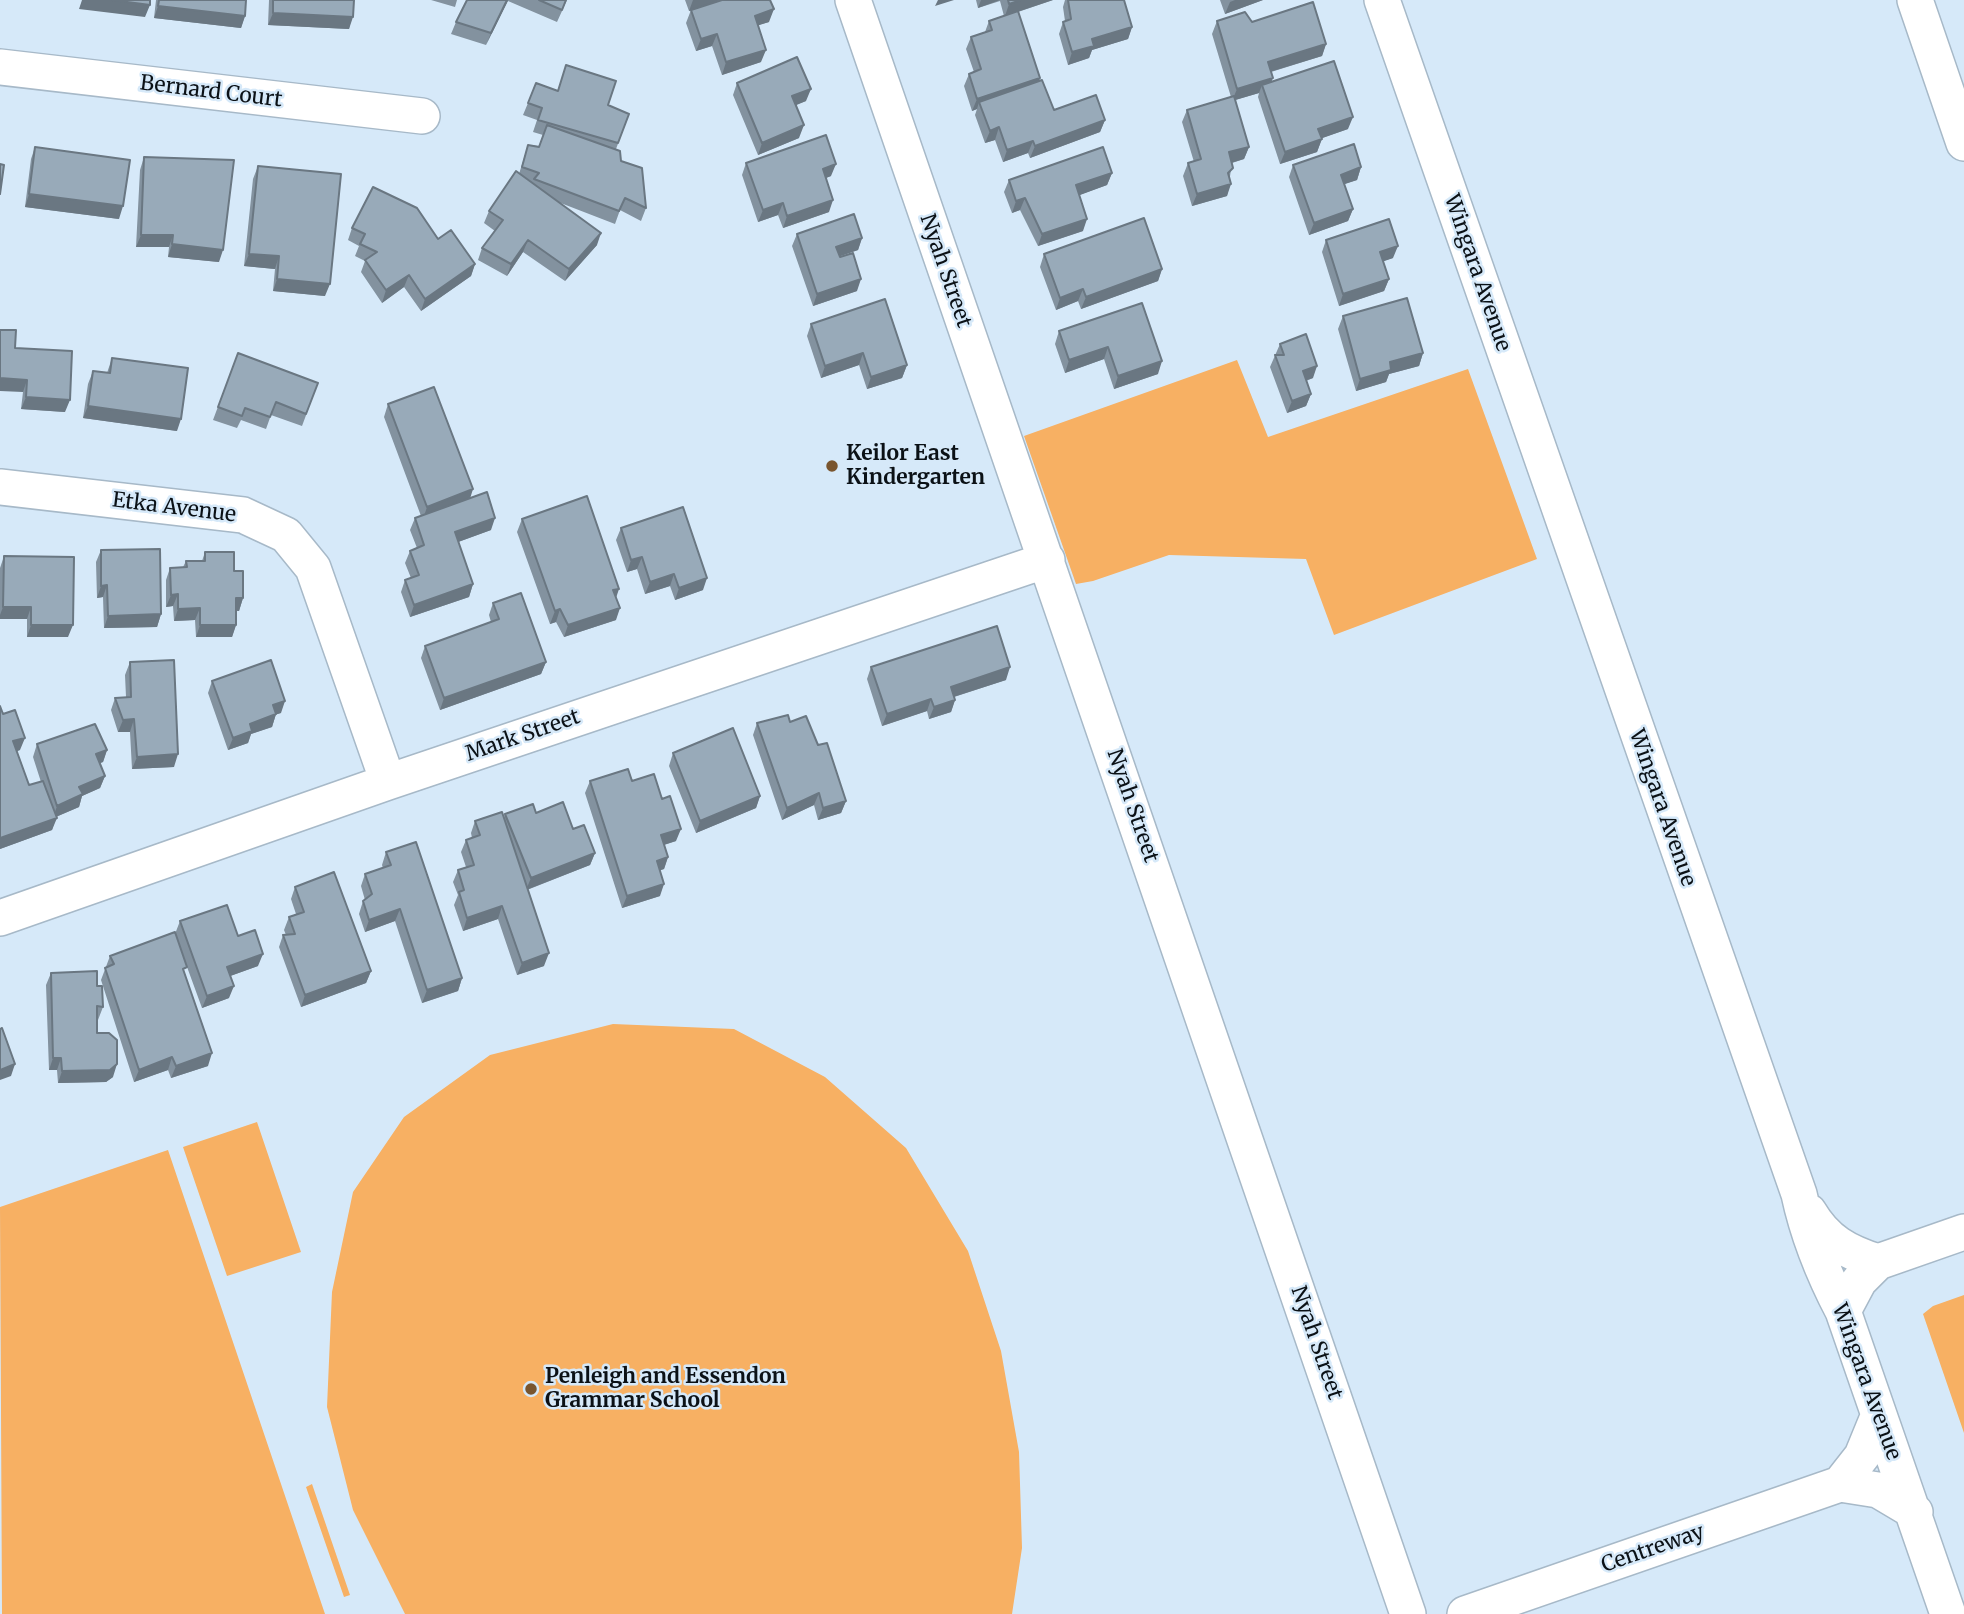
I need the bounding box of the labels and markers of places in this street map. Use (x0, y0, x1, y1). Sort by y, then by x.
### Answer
place label: Keilor East Kindergarten (846, 441, 985, 491)
marker: Keilor East Kindergarten (824, 458, 840, 474)
place label: Penleigh and Essendon Grammar School (545, 1364, 786, 1414)
marker: Penleigh and Essendon Grammar School (523, 1381, 539, 1397)

